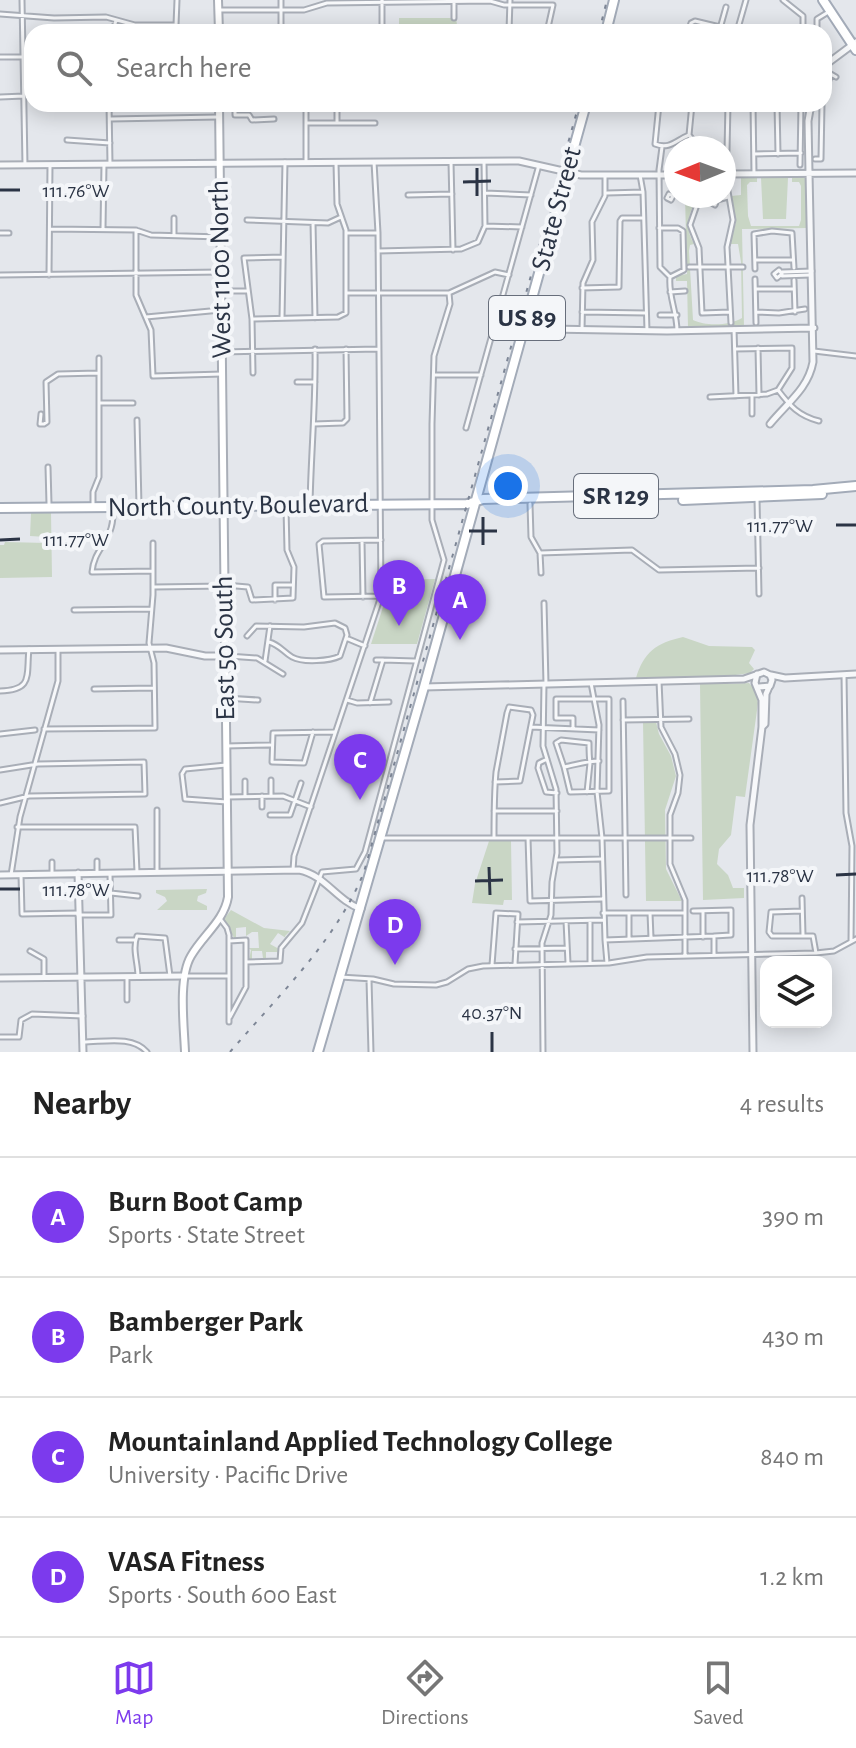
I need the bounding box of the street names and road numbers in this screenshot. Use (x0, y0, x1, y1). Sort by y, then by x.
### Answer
street label: State Street (527, 144, 587, 274)
street label: West 1100 North (205, 179, 237, 359)
road number: US 89 (489, 296, 565, 340)
road number: SR 129 (574, 474, 658, 518)
street label: North County Boulevard (107, 490, 369, 522)
street label: East 50 South (210, 575, 240, 721)

